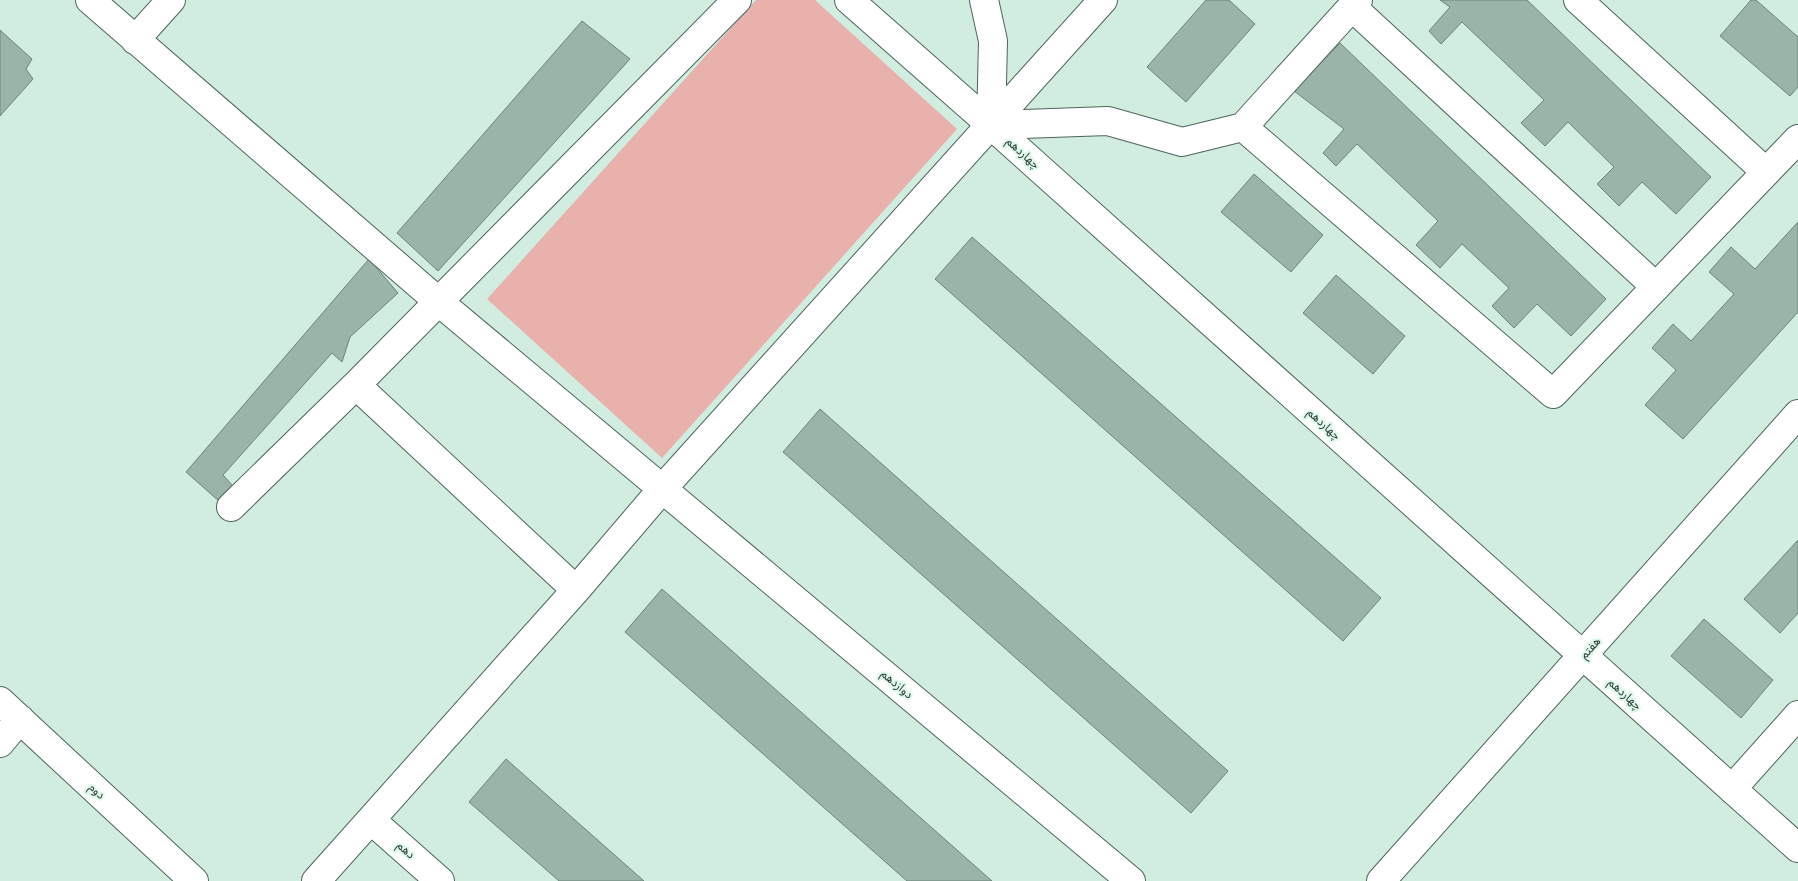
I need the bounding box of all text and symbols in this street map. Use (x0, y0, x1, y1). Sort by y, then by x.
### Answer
street label: چهاردهم (1002, 134, 1043, 173)
street label: چهاردهم (1303, 405, 1344, 444)
street label: هفتم (1577, 634, 1605, 663)
street label: دوازدهم (877, 667, 916, 703)
street label: چهاردهم (1604, 675, 1645, 714)
street label: دوم (85, 780, 108, 804)
street label: دهم (393, 838, 418, 863)

